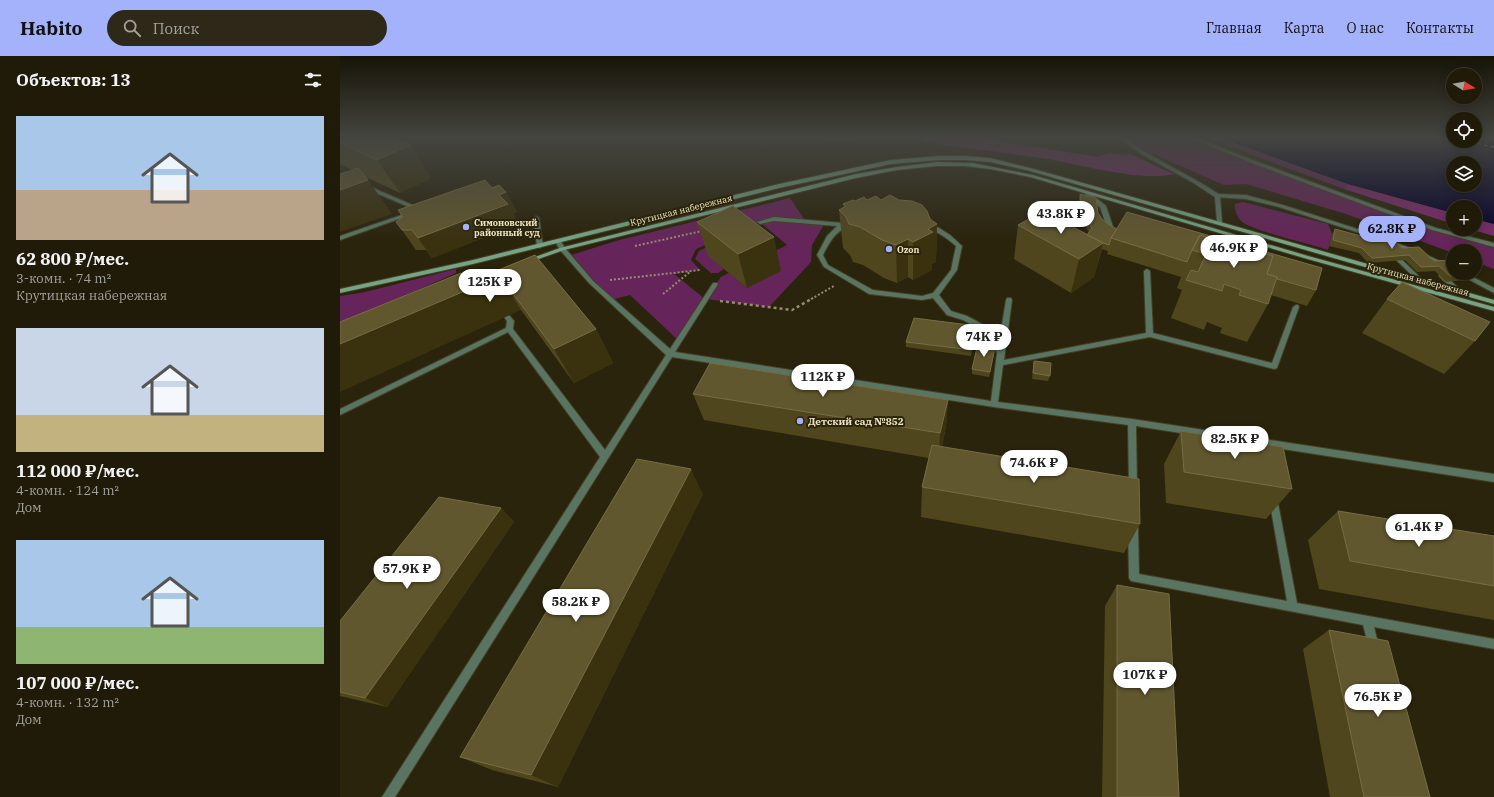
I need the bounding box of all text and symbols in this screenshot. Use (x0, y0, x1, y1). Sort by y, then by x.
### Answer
search box (107, 10, 387, 46)
text: Habito (20, 16, 83, 40)
icon: search (121, 17, 143, 39)
text: Поиск (153, 19, 199, 38)
text: Главная (1206, 19, 1262, 37)
text: Карта (1284, 19, 1325, 37)
text: О нас (1347, 19, 1384, 37)
text: Контакты (1406, 19, 1474, 37)
north arrow (1446, 68, 1482, 104)
map controls (1446, 68, 1482, 280)
text: Объектов: 13 (16, 69, 131, 91)
icon: filters (302, 69, 324, 91)
button: locate (1446, 112, 1482, 148)
icon: home (134, 142, 206, 214)
button: layers (1446, 156, 1482, 192)
street label: Крутицкая набережная (629, 192, 733, 228)
button: + (1446, 200, 1482, 236)
pin: 43.8K ₽ (1024, 201, 1098, 235)
text: 43.8K ₽ (1037, 205, 1085, 222)
pin: 62.8K ₽ (1355, 216, 1429, 250)
place label: Симоновский районный суд (474, 217, 540, 238)
text: 62.8K ₽ (1368, 220, 1416, 237)
marker: Симоновский районный суд (461, 222, 471, 232)
pin: 46.9K ₽ (1197, 235, 1271, 269)
text: 46.9K ₽ (1210, 239, 1258, 256)
marker: Ozon (884, 244, 894, 254)
place label: Ozon (897, 244, 920, 255)
button: − (1446, 244, 1482, 280)
text: 62 800 ₽/мес. (16, 248, 129, 270)
street label: Крутицкая набережная (1366, 260, 1470, 298)
pin: 125K ₽ (457, 269, 523, 303)
text: 3-комн. · 74 m² (16, 270, 111, 287)
text: 125K ₽ (467, 273, 513, 290)
text: Крутицкая набережная (16, 287, 167, 304)
pin: 74K ₽ (956, 324, 1012, 358)
text: 74K ₽ (965, 328, 1003, 345)
icon: home (134, 354, 206, 426)
pin: 112K ₽ (790, 364, 856, 398)
text: 112K ₽ (800, 368, 846, 385)
place label: Детский сад №852 (808, 415, 904, 428)
marker: Детский сад №852 (795, 416, 805, 426)
pin: 82.5K ₽ (1198, 426, 1272, 460)
text: 82.5K ₽ (1211, 430, 1259, 447)
pin: 74.6K ₽ (997, 450, 1071, 484)
text: 74.6K ₽ (1010, 454, 1058, 471)
text: 112 000 ₽/мес. (16, 460, 139, 482)
text: 4-комн. · 124 m² (16, 482, 119, 499)
text: Дом (16, 499, 42, 516)
pin: 61.4K ₽ (1382, 514, 1456, 548)
text: 61.4K ₽ (1395, 518, 1443, 535)
pin: 57.9K ₽ (370, 556, 444, 590)
text: 57.9K ₽ (383, 560, 431, 577)
icon: home (134, 566, 206, 638)
pin: 58.2K ₽ (539, 589, 613, 623)
text: 58.2K ₽ (552, 593, 600, 610)
pin: 107K ₽ (1112, 662, 1178, 696)
text: 107K ₽ (1122, 666, 1168, 683)
text: 107 000 ₽/мес. (16, 672, 139, 694)
pin: 76.5K ₽ (1341, 684, 1415, 718)
text: 76.5K ₽ (1354, 688, 1402, 705)
text: 4-комн. · 132 m² (16, 694, 119, 711)
text: Дом (16, 711, 42, 728)

